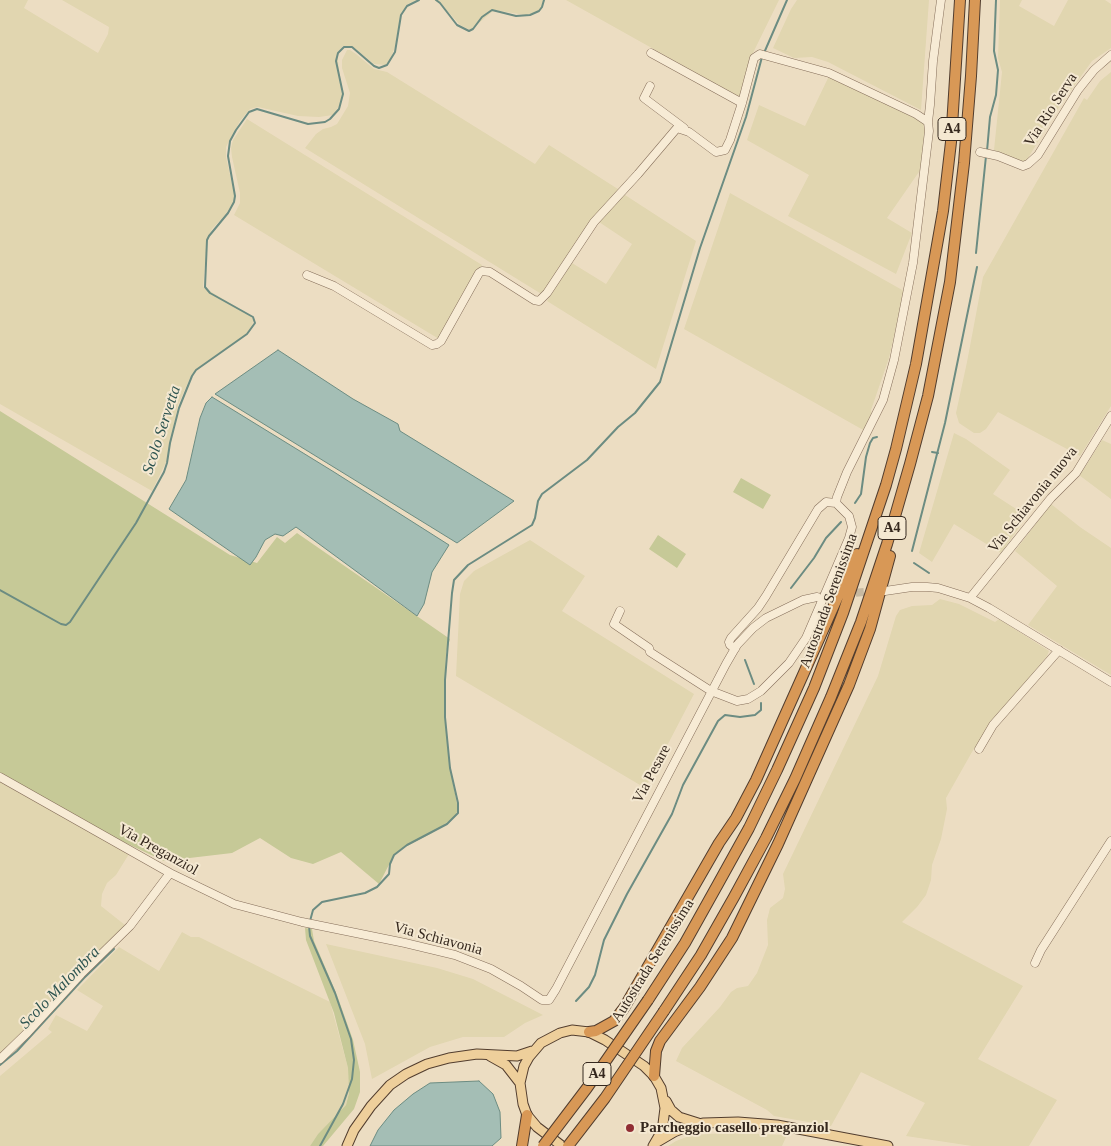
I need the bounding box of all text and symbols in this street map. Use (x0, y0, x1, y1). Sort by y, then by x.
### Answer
street label: Via Rio Serva (1021, 70, 1081, 150)
road number: A4 (938, 118, 966, 140)
water label: Scolo Servetta (139, 383, 185, 477)
street label: Via Schiavonia nuova (985, 443, 1081, 557)
road number: A4 (878, 516, 906, 540)
street label: Autostrada Serenissima (796, 531, 862, 671)
street label: Via Pesare (629, 742, 675, 806)
street label: Via Preganziol (115, 821, 201, 879)
street label: Autostrada Serenissima (608, 896, 698, 1026)
street label: Via Schiavonia (392, 919, 484, 959)
water label: Scolo Malombra (16, 943, 104, 1033)
road number: A4 (583, 1062, 611, 1086)
place label: Parcheggio casello preganziol (640, 1119, 829, 1137)
marker: Parcheggio casello preganziol (624, 1122, 636, 1134)

